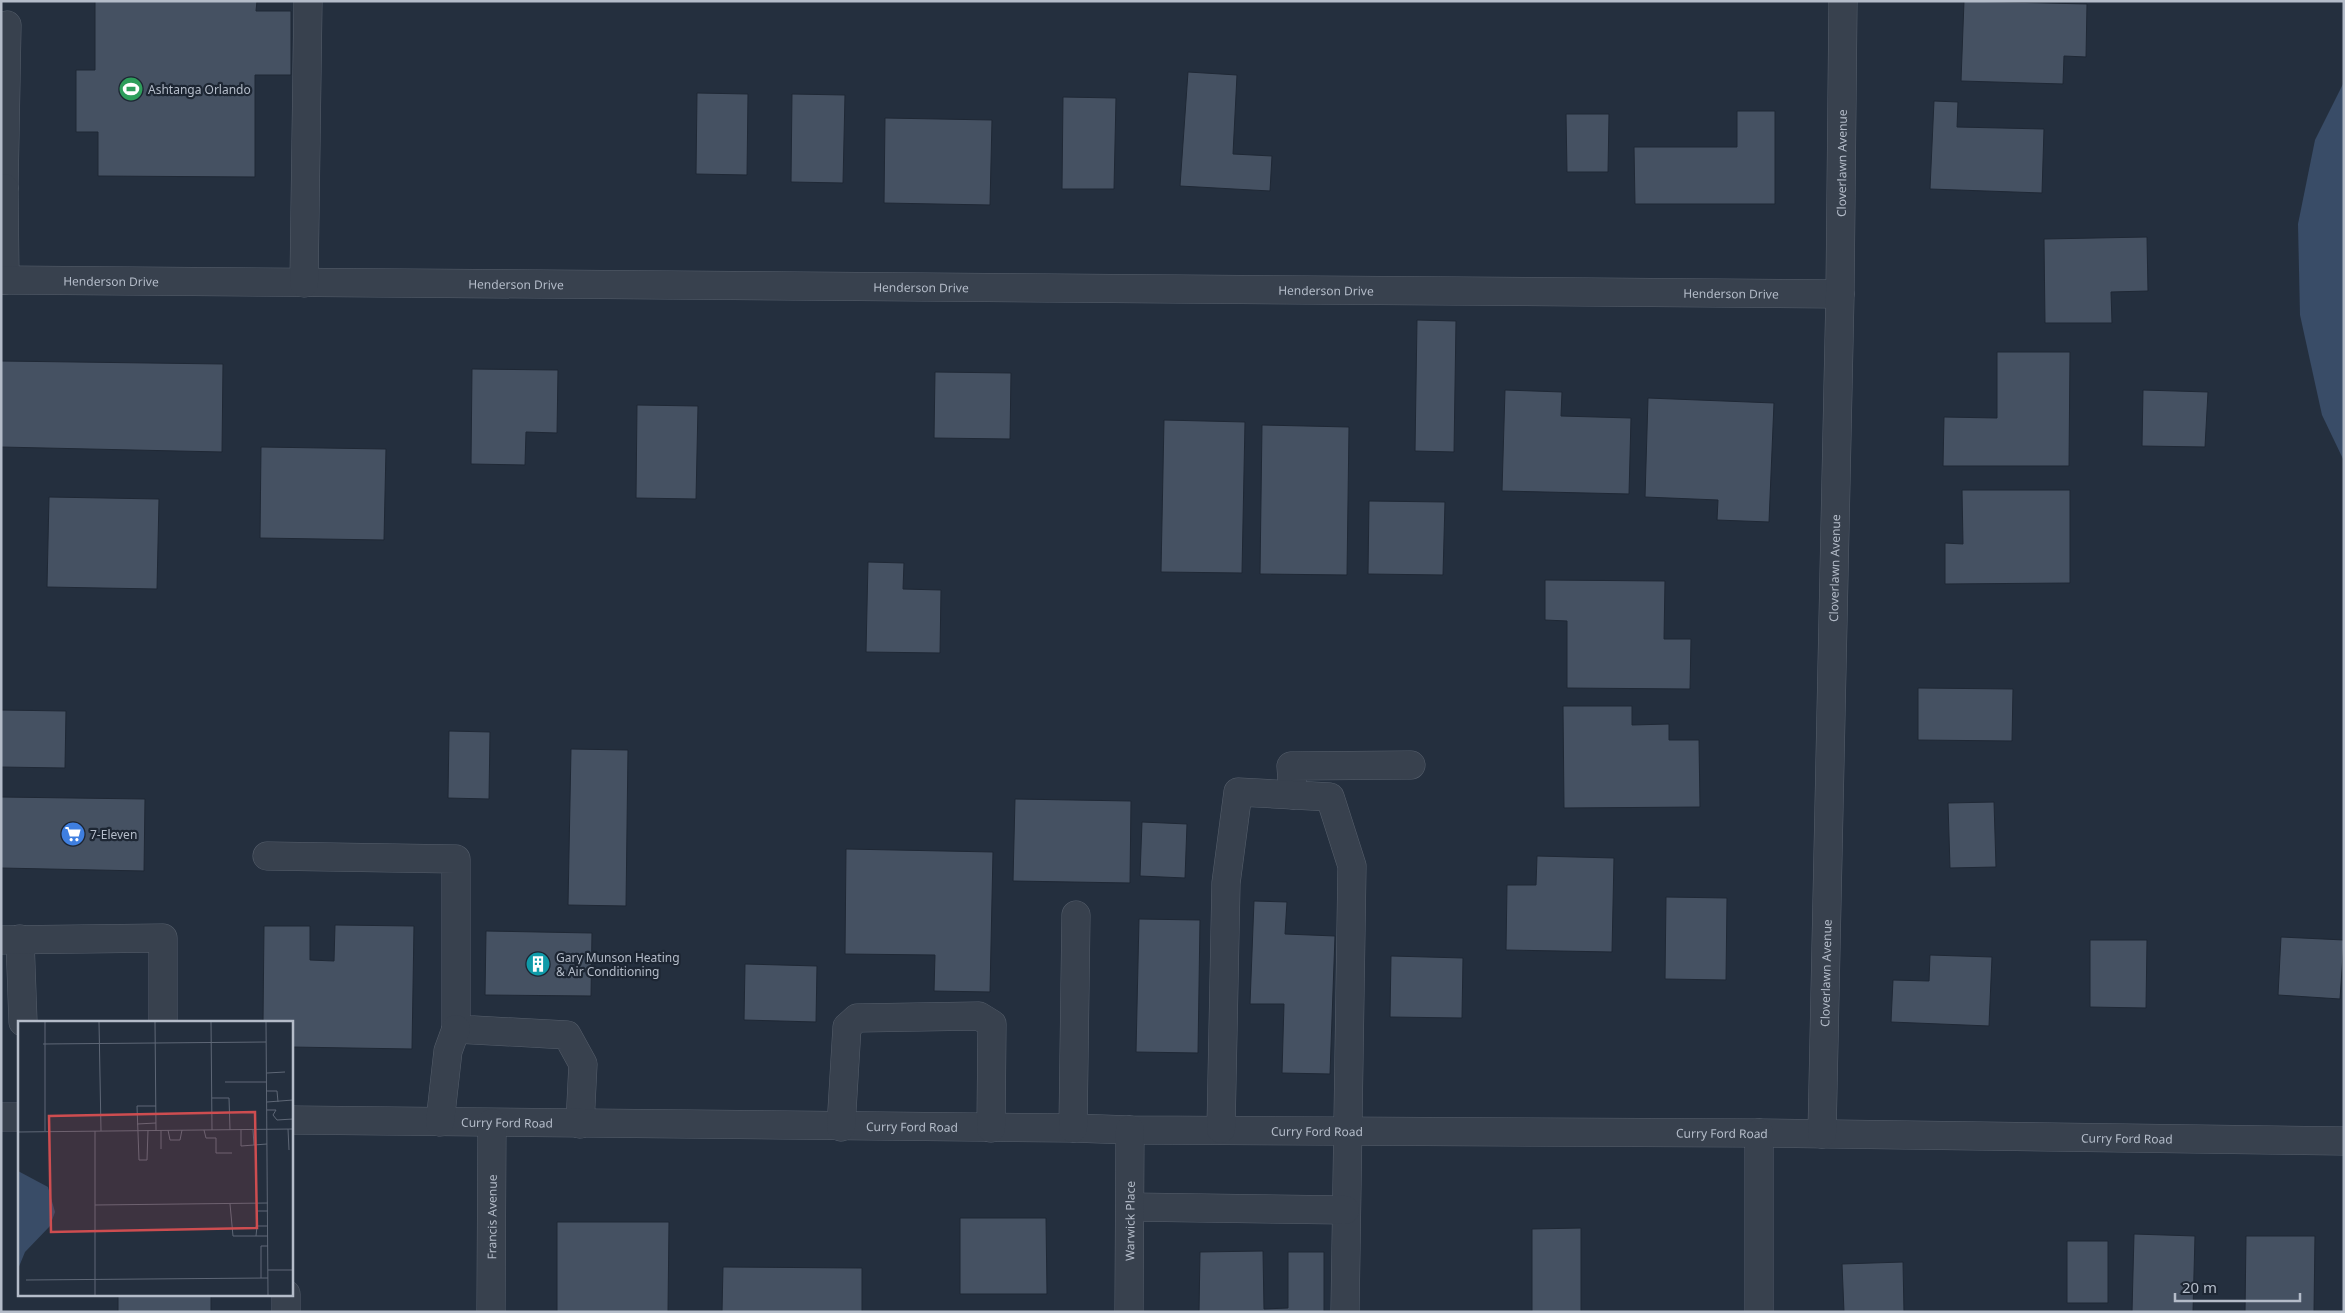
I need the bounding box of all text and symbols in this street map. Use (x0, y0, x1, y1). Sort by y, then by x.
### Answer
sports icon: Ashtanga Orlando (118, 76, 144, 102)
place label: Ashtanga Orlando (148, 81, 251, 98)
street label: Cloverlawn Avenue (1832, 109, 1850, 217)
street label: Henderson Drive (63, 272, 159, 290)
street label: Henderson Drive (468, 275, 564, 293)
street label: Henderson Drive (873, 278, 969, 296)
street label: Henderson Drive (1278, 281, 1374, 299)
street label: Henderson Drive (1683, 284, 1779, 302)
street label: Cloverlawn Avenue (1824, 514, 1844, 622)
supermarket icon: 7-Eleven (60, 821, 86, 847)
place label: 7-Eleven (90, 826, 137, 843)
street label: Cloverlawn Avenue (1816, 919, 1835, 1027)
place label: Gary Munson Heating & Air Conditioning (556, 949, 680, 980)
building icon: Gary Munson Heating & Air Conditioning (525, 951, 551, 977)
inset map (18, 1021, 292, 1296)
street label: Curry Ford Road (461, 1113, 553, 1131)
street label: Curry Ford Road (866, 1117, 958, 1135)
street label: Curry Ford Road (1271, 1122, 1363, 1140)
street label: Curry Ford Road (1676, 1124, 1768, 1142)
street label: Curry Ford Road (2081, 1129, 2173, 1147)
street label: Francis Avenue (483, 1174, 500, 1260)
street label: Warwick Place (1121, 1181, 1138, 1261)
scale bar (2175, 1270, 2300, 1302)
text: 20 m (2182, 1277, 2217, 1297)

